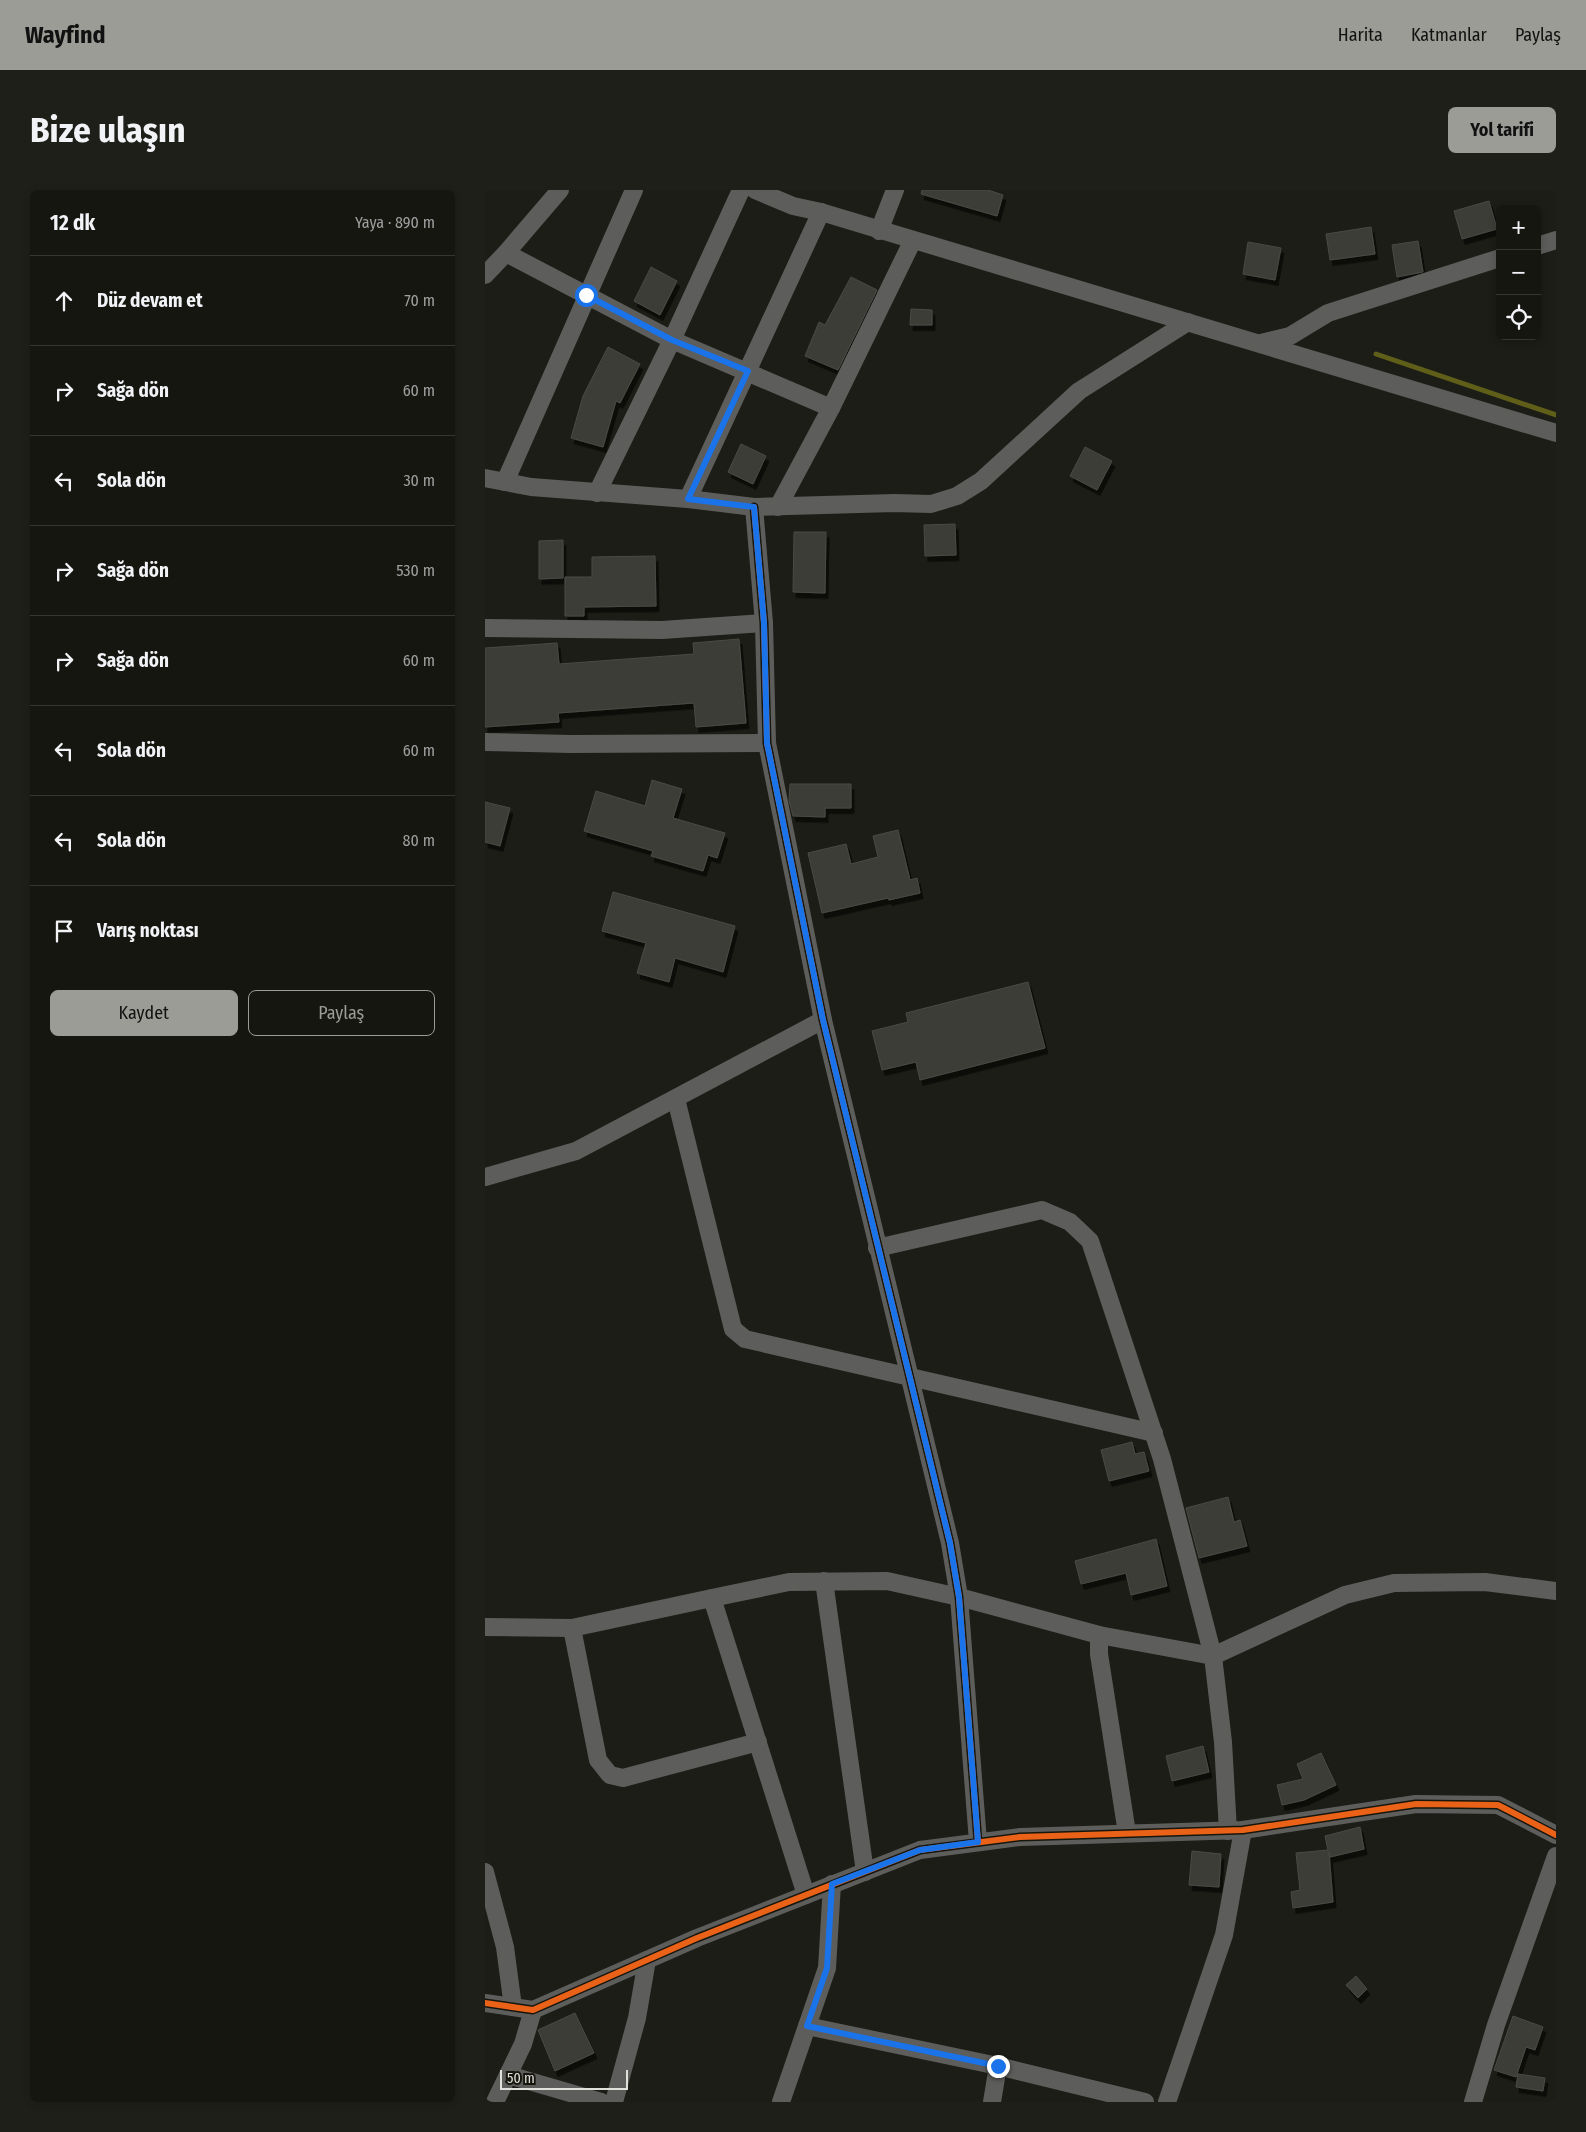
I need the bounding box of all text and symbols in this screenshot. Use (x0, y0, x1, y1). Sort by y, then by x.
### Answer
text: Wayfind (25, 21, 106, 49)
text: Harita (1338, 24, 1383, 46)
text: Katmanlar (1411, 24, 1487, 46)
text: Paylaş (1515, 24, 1561, 46)
button: Yol tarifi (1448, 107, 1556, 153)
text: Bize ulaşın (30, 109, 185, 151)
map controls (1496, 205, 1541, 340)
button: + (1496, 205, 1541, 250)
text: 12 dk (50, 210, 95, 236)
text: Yaya · 890 m (355, 213, 435, 232)
button: − (1496, 250, 1541, 295)
route start (575, 284, 598, 307)
icon: ahead (50, 287, 78, 315)
text: Düz devam et (97, 289, 203, 312)
text: 70 m (404, 291, 435, 310)
button: locate (1496, 295, 1541, 340)
icon: right (50, 377, 78, 405)
text: Sağa dön (97, 379, 169, 402)
text: 60 m (403, 381, 435, 400)
icon: left (50, 467, 78, 495)
text: Sola dön (97, 469, 166, 492)
text: 30 m (403, 471, 435, 490)
icon: right (50, 557, 78, 585)
text: Sağa dön (97, 559, 169, 582)
text: 530 m (396, 561, 435, 580)
icon: right (50, 647, 78, 675)
text: Sağa dön (97, 649, 169, 672)
text: 60 m (403, 651, 435, 670)
icon: left (50, 737, 78, 765)
text: Sola dön (97, 739, 166, 762)
text: 60 m (403, 741, 435, 760)
icon: left (50, 827, 78, 855)
text: Sola dön (97, 829, 166, 852)
text: 80 m (403, 831, 435, 850)
icon: arrive (50, 917, 78, 945)
text: Varış noktası (97, 919, 199, 942)
button: Kaydet (50, 990, 238, 1036)
button: Paylaş (248, 990, 435, 1036)
route end (987, 2055, 1010, 2078)
scale bar (500, 2067, 627, 2090)
text: 50 m (507, 2070, 535, 2087)

